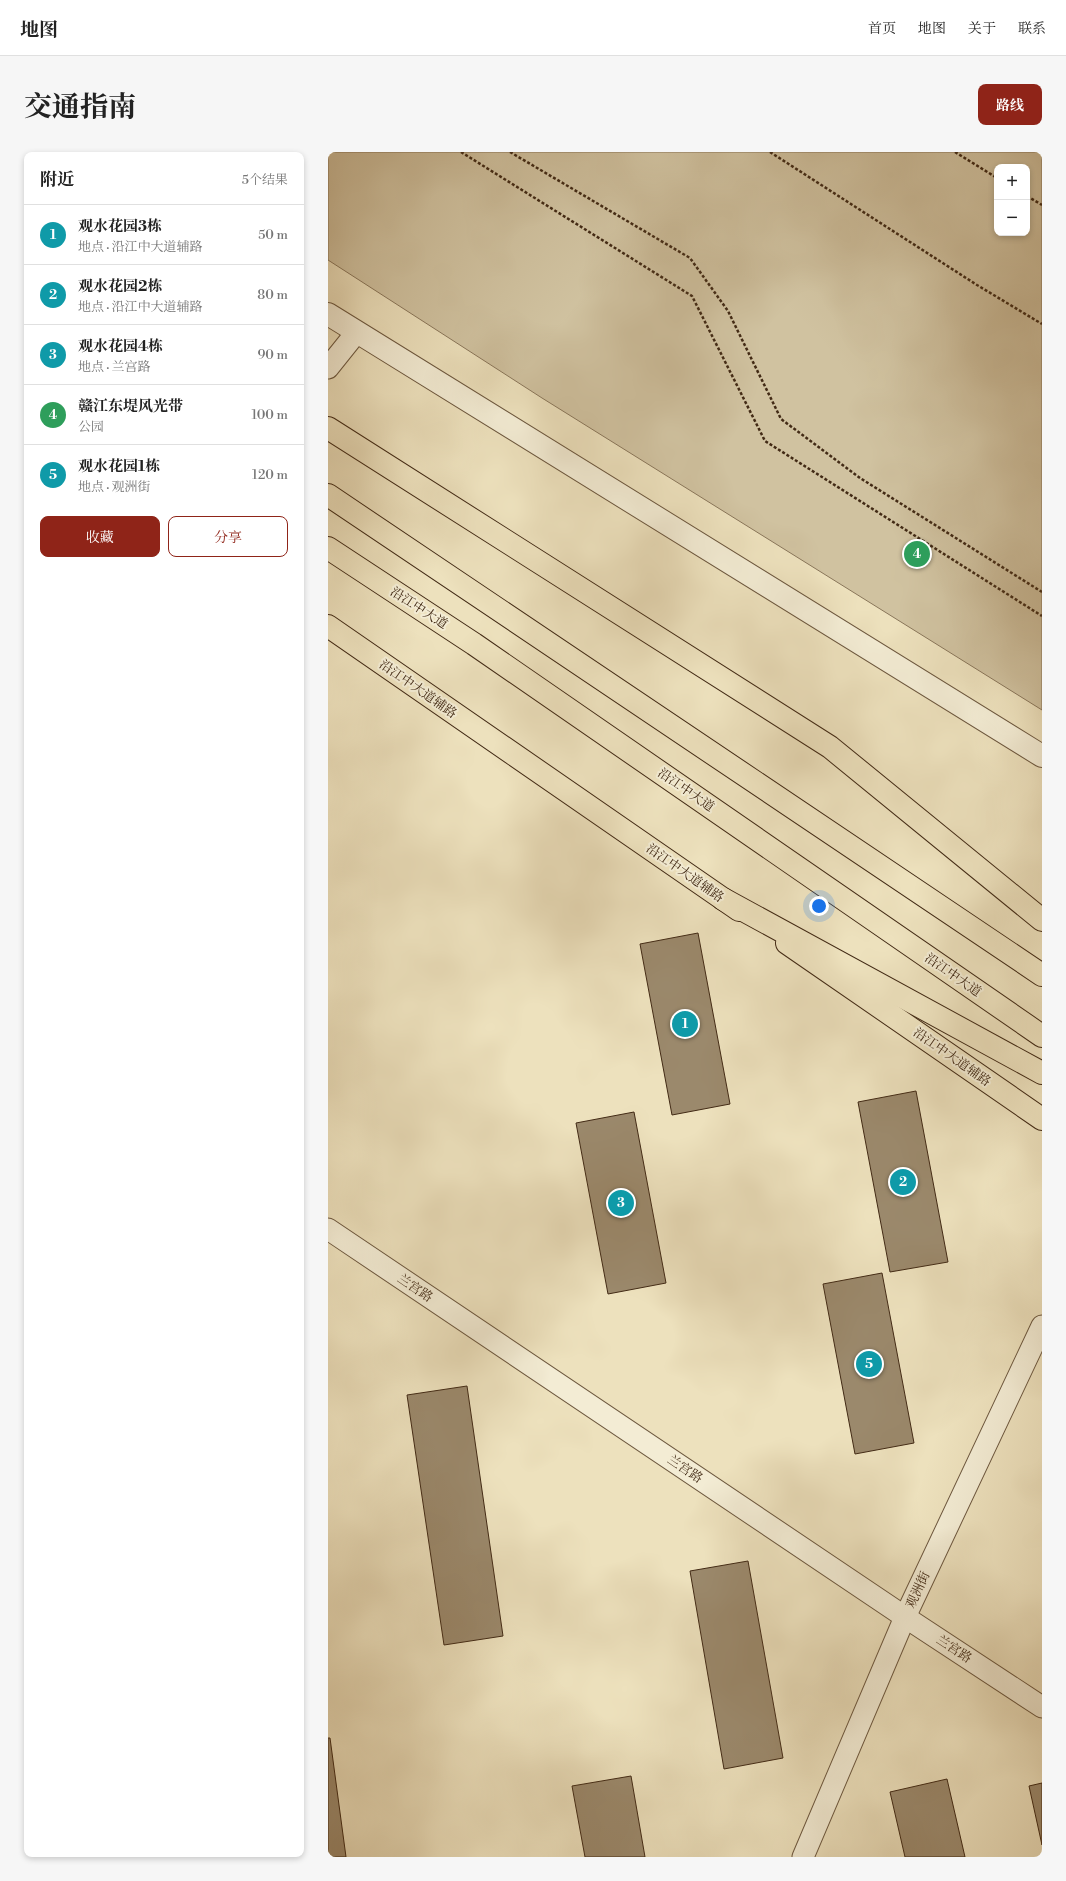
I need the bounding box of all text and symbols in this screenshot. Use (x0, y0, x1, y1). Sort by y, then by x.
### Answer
text: 地图 (20, 18, 58, 42)
text: 首页 (868, 20, 896, 38)
text: 地图 (918, 20, 946, 38)
text: 关于 (968, 20, 996, 38)
text: 联系 (1018, 20, 1046, 38)
button: 路线 (978, 84, 1042, 125)
text: 交通指南 (24, 90, 136, 125)
map controls (994, 164, 1030, 236)
button: + (994, 164, 1030, 200)
text: 附近 (40, 169, 74, 191)
text: 5个结果 (242, 172, 288, 188)
button: − (994, 200, 1030, 236)
text: 观水花园3栋 (78, 217, 162, 236)
text: 1 (50, 227, 56, 243)
text: 50 m (258, 227, 288, 243)
text: 地点 · 沿江中大道辅路 (78, 239, 203, 255)
text: 观水花园2栋 (78, 277, 162, 296)
text: 2 (49, 287, 57, 303)
text: 80 m (257, 287, 288, 303)
text: 地点 · 沿江中大道辅路 (78, 299, 203, 315)
text: 观水花园4栋 (78, 337, 163, 356)
text: 3 (49, 347, 57, 363)
text: 90 m (257, 347, 288, 363)
text: 地点 · 兰宫路 (78, 359, 151, 375)
text: 赣江东堤风光带 (78, 397, 183, 416)
text: 4 (49, 407, 57, 423)
text: 100 m (252, 407, 288, 423)
text: 公园 (78, 419, 104, 435)
text: 观水花园1栋 (78, 457, 160, 476)
text: 5 (49, 467, 57, 483)
text: 120 m (252, 467, 288, 483)
text: 地点 · 观洲街 (78, 479, 151, 495)
button: 收藏 (40, 516, 160, 557)
button: 分享 (168, 516, 288, 557)
pin: 4 (904, 539, 930, 569)
street label: 沿江中大道 (387, 584, 451, 632)
street label: 沿江中大道辅路 (376, 656, 460, 722)
street label: 沿江中大道 (655, 765, 717, 815)
street label: 沿江中大道辅路 (643, 840, 727, 906)
your location (809, 896, 829, 916)
street label: 沿江中大道 (922, 950, 984, 1000)
pin: 1 (672, 1009, 698, 1039)
street label: 沿江中大道辅路 (910, 1024, 994, 1090)
pin: 2 (890, 1167, 916, 1197)
pin: 3 (608, 1188, 634, 1218)
street label: 兰宫路 (394, 1270, 436, 1306)
pin: 5 (856, 1349, 882, 1379)
street label: 兰宫路 (664, 1451, 706, 1487)
street label: 观洲街 (903, 1569, 933, 1611)
street label: 兰宫路 (933, 1632, 975, 1666)

